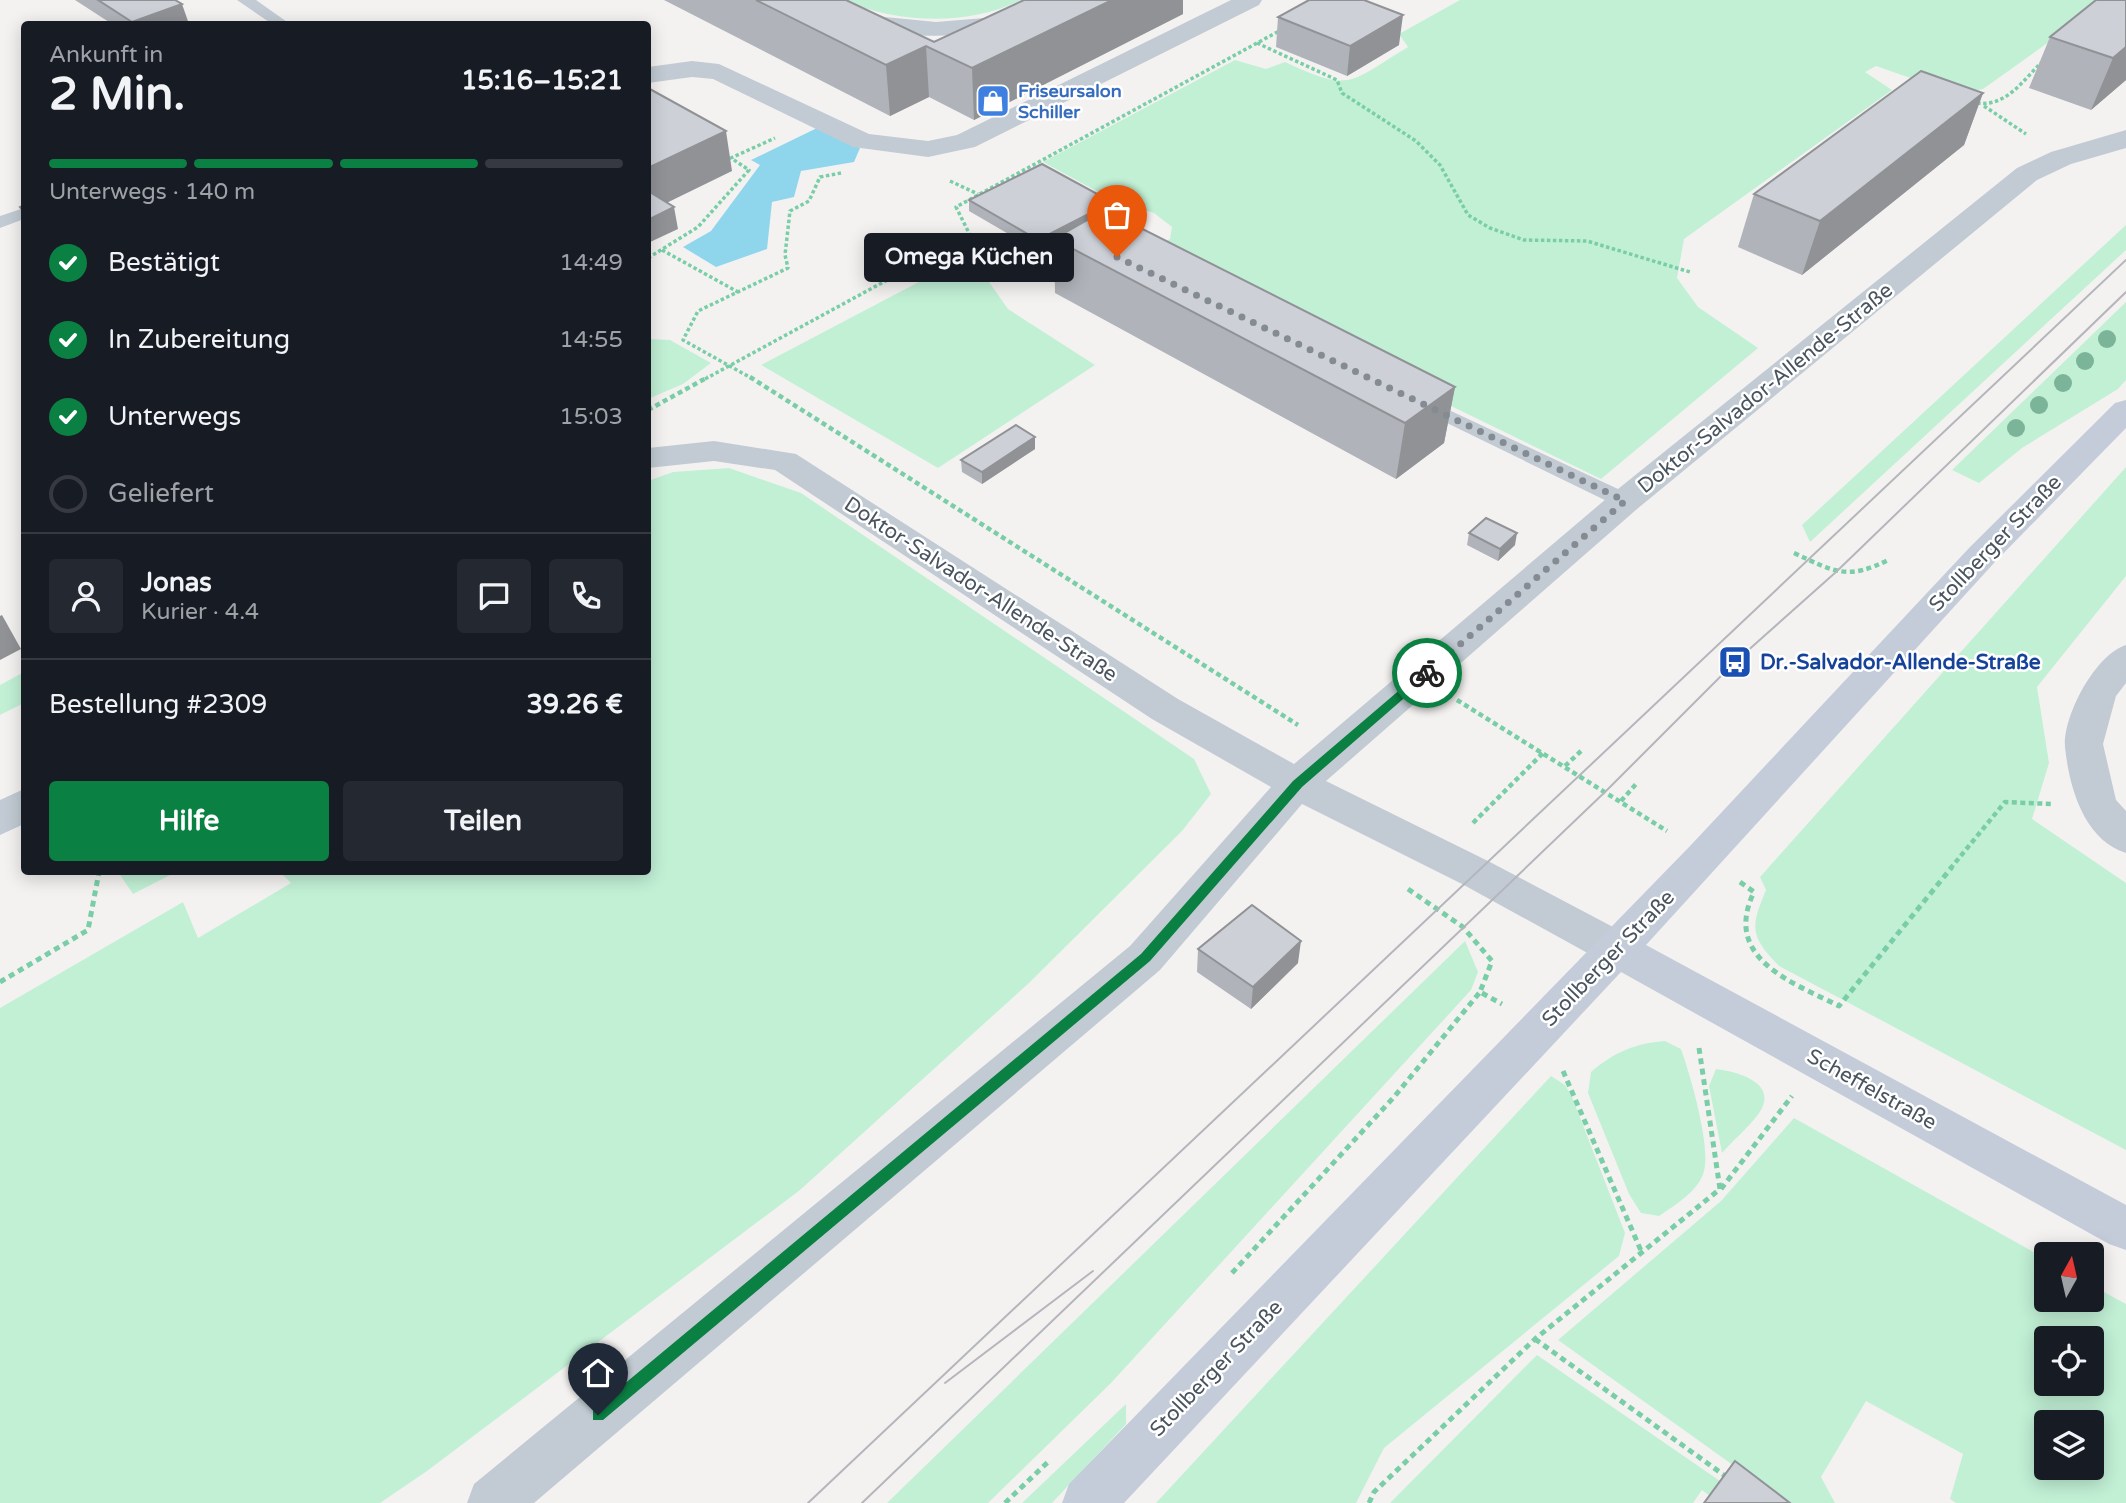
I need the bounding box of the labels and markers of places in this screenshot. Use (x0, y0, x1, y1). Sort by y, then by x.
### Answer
place label: Friseursalon Schiller (1018, 80, 1122, 123)
shop icon: Friseursalon Schiller (974, 82, 1012, 120)
pin (1087, 185, 1147, 257)
callout: Omega Küchen (865, 232, 1075, 282)
bus stop icon: Dr.-Salvador-Allende-Straße (1716, 643, 1754, 681)
place label: Dr.-Salvador-Allende-Straße (1760, 650, 2041, 675)
pin (568, 1343, 628, 1415)

